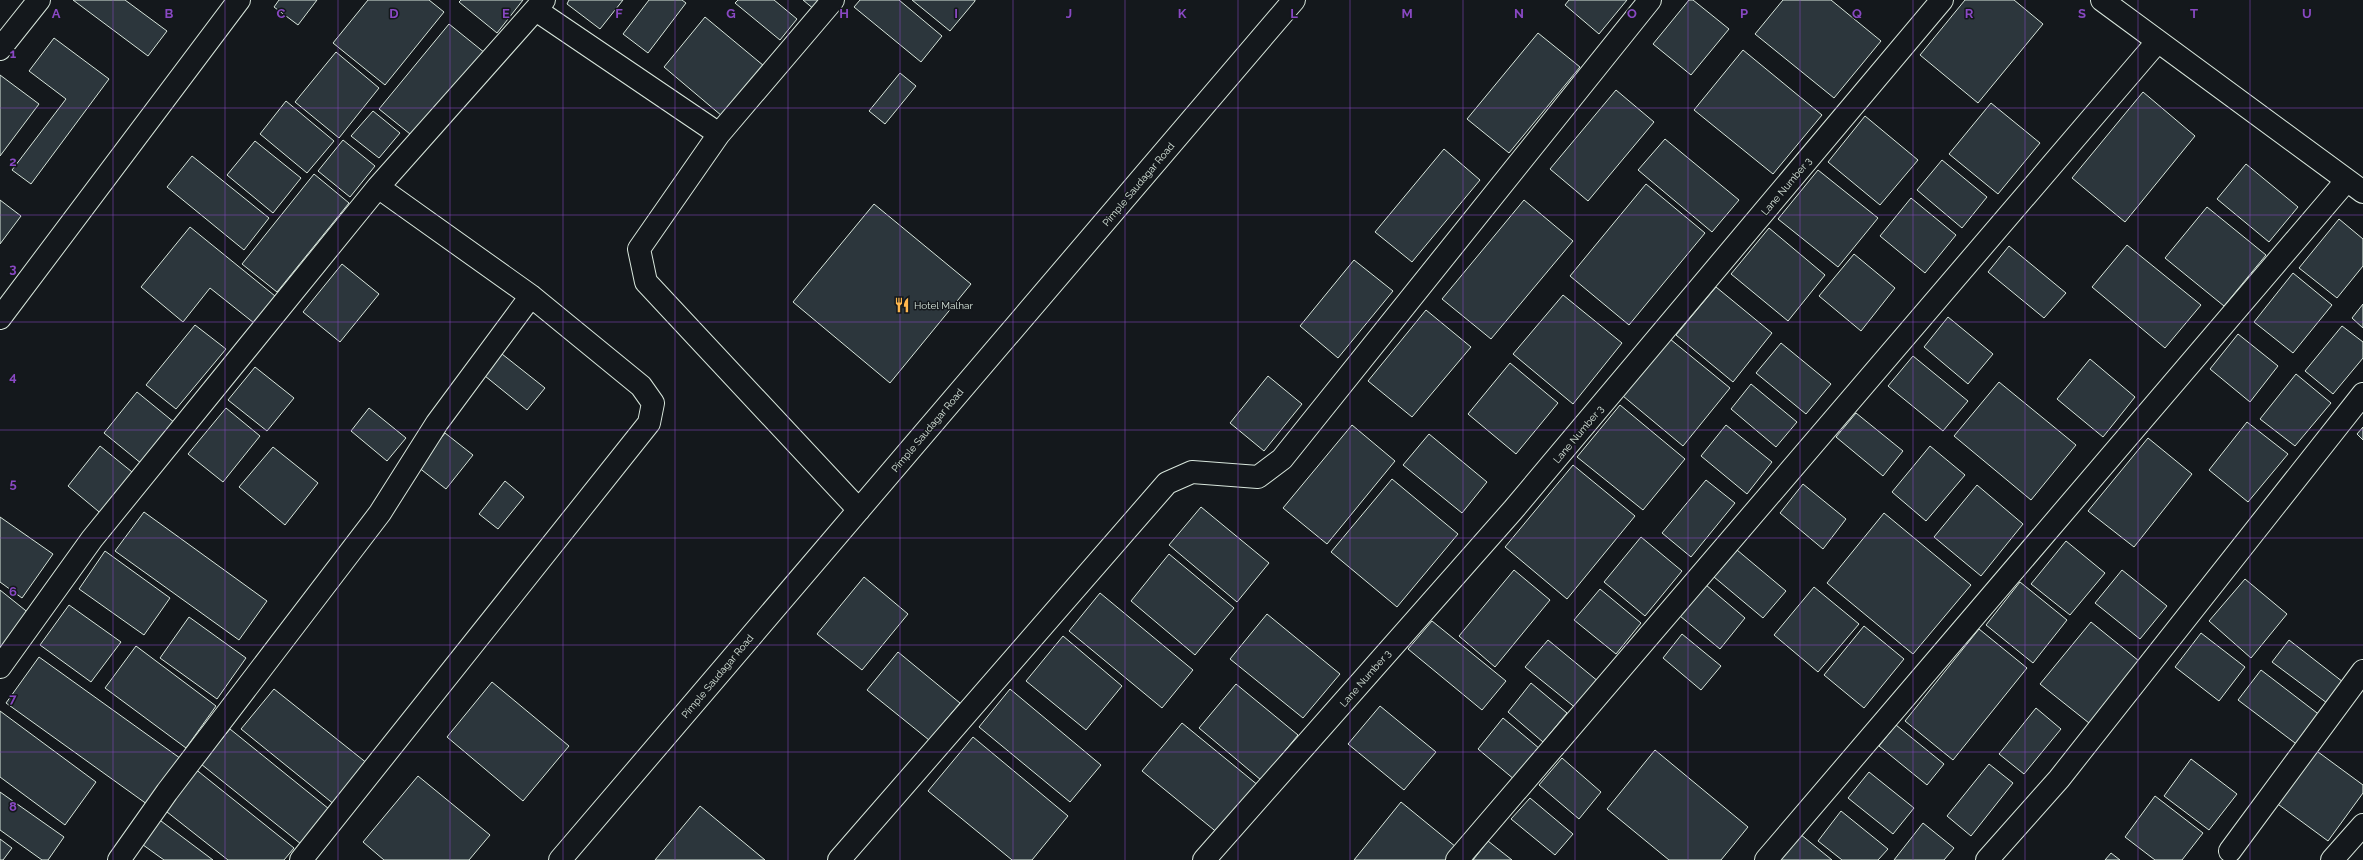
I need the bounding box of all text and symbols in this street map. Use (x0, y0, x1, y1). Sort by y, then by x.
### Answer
text: A (52, 6, 61, 21)
text: B (165, 6, 174, 21)
text: C (277, 6, 286, 21)
text: D (389, 6, 399, 21)
text: E (502, 6, 510, 21)
text: F (615, 6, 623, 21)
text: G (726, 6, 736, 21)
text: H (839, 6, 849, 21)
text: I (954, 6, 958, 21)
text: J (1066, 6, 1072, 21)
text: K (1178, 6, 1187, 21)
text: L (1290, 6, 1298, 21)
text: M (1401, 6, 1413, 21)
text: N (1514, 6, 1524, 21)
text: O (1627, 6, 1637, 21)
text: P (1740, 6, 1748, 21)
text: Q (1852, 6, 1862, 21)
text: R (1965, 6, 1974, 21)
text: S (2078, 6, 2086, 21)
text: T (2190, 6, 2198, 21)
text: U (2302, 6, 2312, 21)
text: 1 (10, 46, 17, 61)
street label: Pimple Saudagar Road (1100, 140, 1176, 228)
text: 2 (9, 154, 17, 169)
street label: Lane Number 3 (1759, 155, 1814, 217)
text: 3 (9, 261, 17, 276)
restaurant icon: Hotel Malhar (893, 296, 911, 314)
place label: Hotel Malhar (914, 300, 973, 311)
text: 4 (9, 369, 17, 384)
street label: Pimple Saudagar Road (889, 386, 965, 474)
street label: Lane Number 3 (1551, 403, 1606, 465)
text: 5 (9, 476, 17, 491)
text: 6 (9, 584, 17, 599)
street label: Pimple Saudagar Road (679, 632, 755, 720)
street label: Lane Number 3 (1338, 648, 1393, 709)
text: 7 (9, 691, 17, 706)
text: 8 (9, 799, 17, 814)

